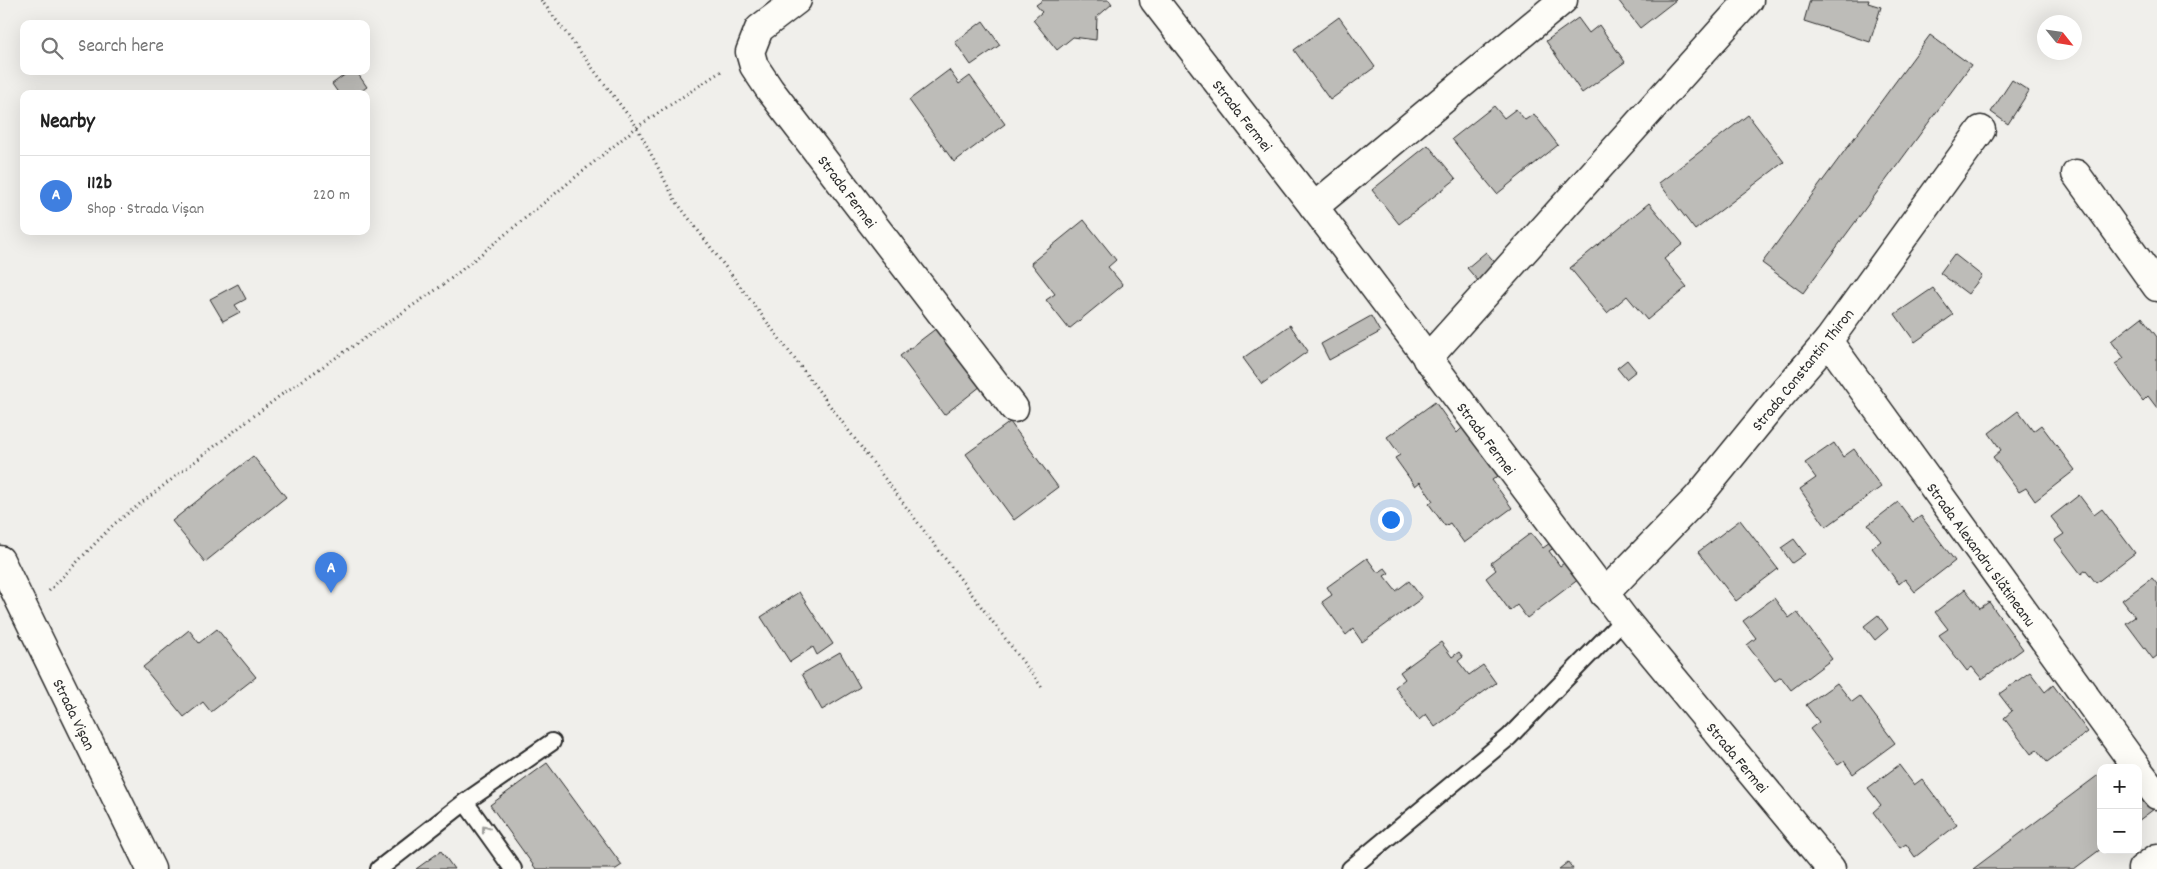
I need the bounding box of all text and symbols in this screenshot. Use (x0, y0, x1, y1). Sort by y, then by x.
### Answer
north arrow (2037, 15, 2082, 60)
search box (20, 20, 370, 75)
icon: search (38, 34, 66, 62)
text: Search here (78, 34, 164, 61)
street label: Strada Fermei (1205, 76, 1277, 158)
text: Nearby (40, 108, 95, 138)
street label: Strada Fermei (811, 151, 881, 234)
text: 112b (87, 171, 112, 198)
text: A (52, 184, 60, 207)
text: 220 m (313, 184, 350, 207)
text: Shop · Strada Vișan (87, 198, 204, 221)
street label: Strada Constantin Thiron (1747, 304, 1861, 437)
street label: Strada Fermei (1450, 398, 1520, 481)
street label: Strada Alexandru Slătineanu (1920, 479, 2040, 632)
your location (1378, 507, 1404, 533)
pin: A (315, 552, 347, 593)
street label: Strada Vișan (45, 675, 100, 755)
street label: Strada Fermei (1700, 718, 1773, 799)
map controls (2097, 764, 2142, 854)
button: + (2097, 764, 2142, 809)
button: − (2097, 809, 2142, 854)
one-way arrow (482, 825, 491, 835)

